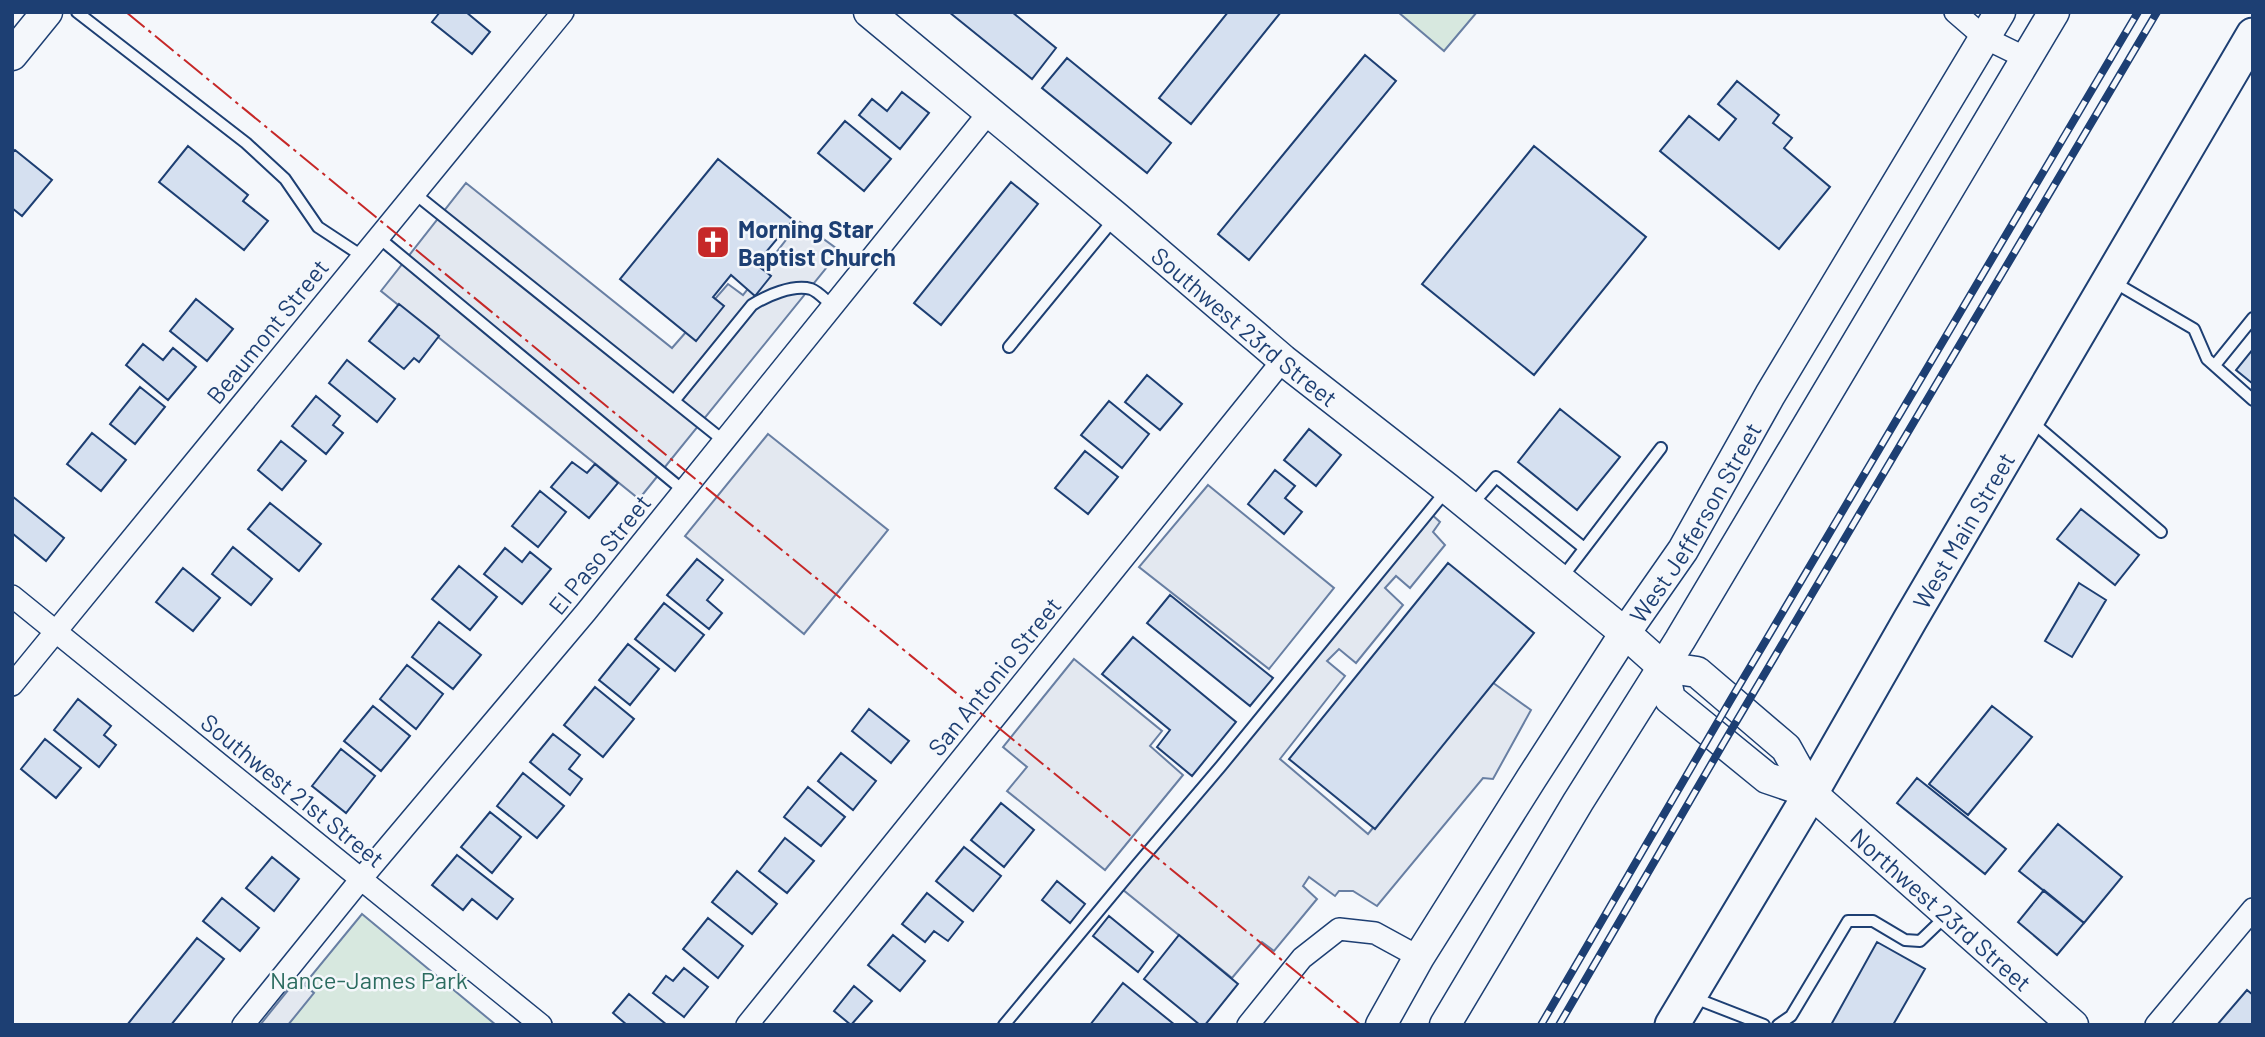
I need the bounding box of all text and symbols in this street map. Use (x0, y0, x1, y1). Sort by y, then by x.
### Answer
place label: Morning Star Baptist Church (738, 214, 896, 271)
church icon: Morning Star Baptist Church (694, 223, 732, 261)
street label: Southwest 23rd Street (1146, 240, 1344, 412)
street label: Beaumont Street (200, 253, 334, 409)
street label: West Jefferson Street (1623, 417, 1766, 628)
street label: West Main Street (1906, 447, 2020, 614)
street label: El Paso Street (542, 488, 656, 620)
street label: San Antonio Street (921, 591, 1067, 761)
street label: Southwest 21st Street (195, 707, 391, 873)
street label: Northwest 23rd Street (1845, 821, 2038, 996)
park label: Nance-James Park (270, 965, 468, 994)

